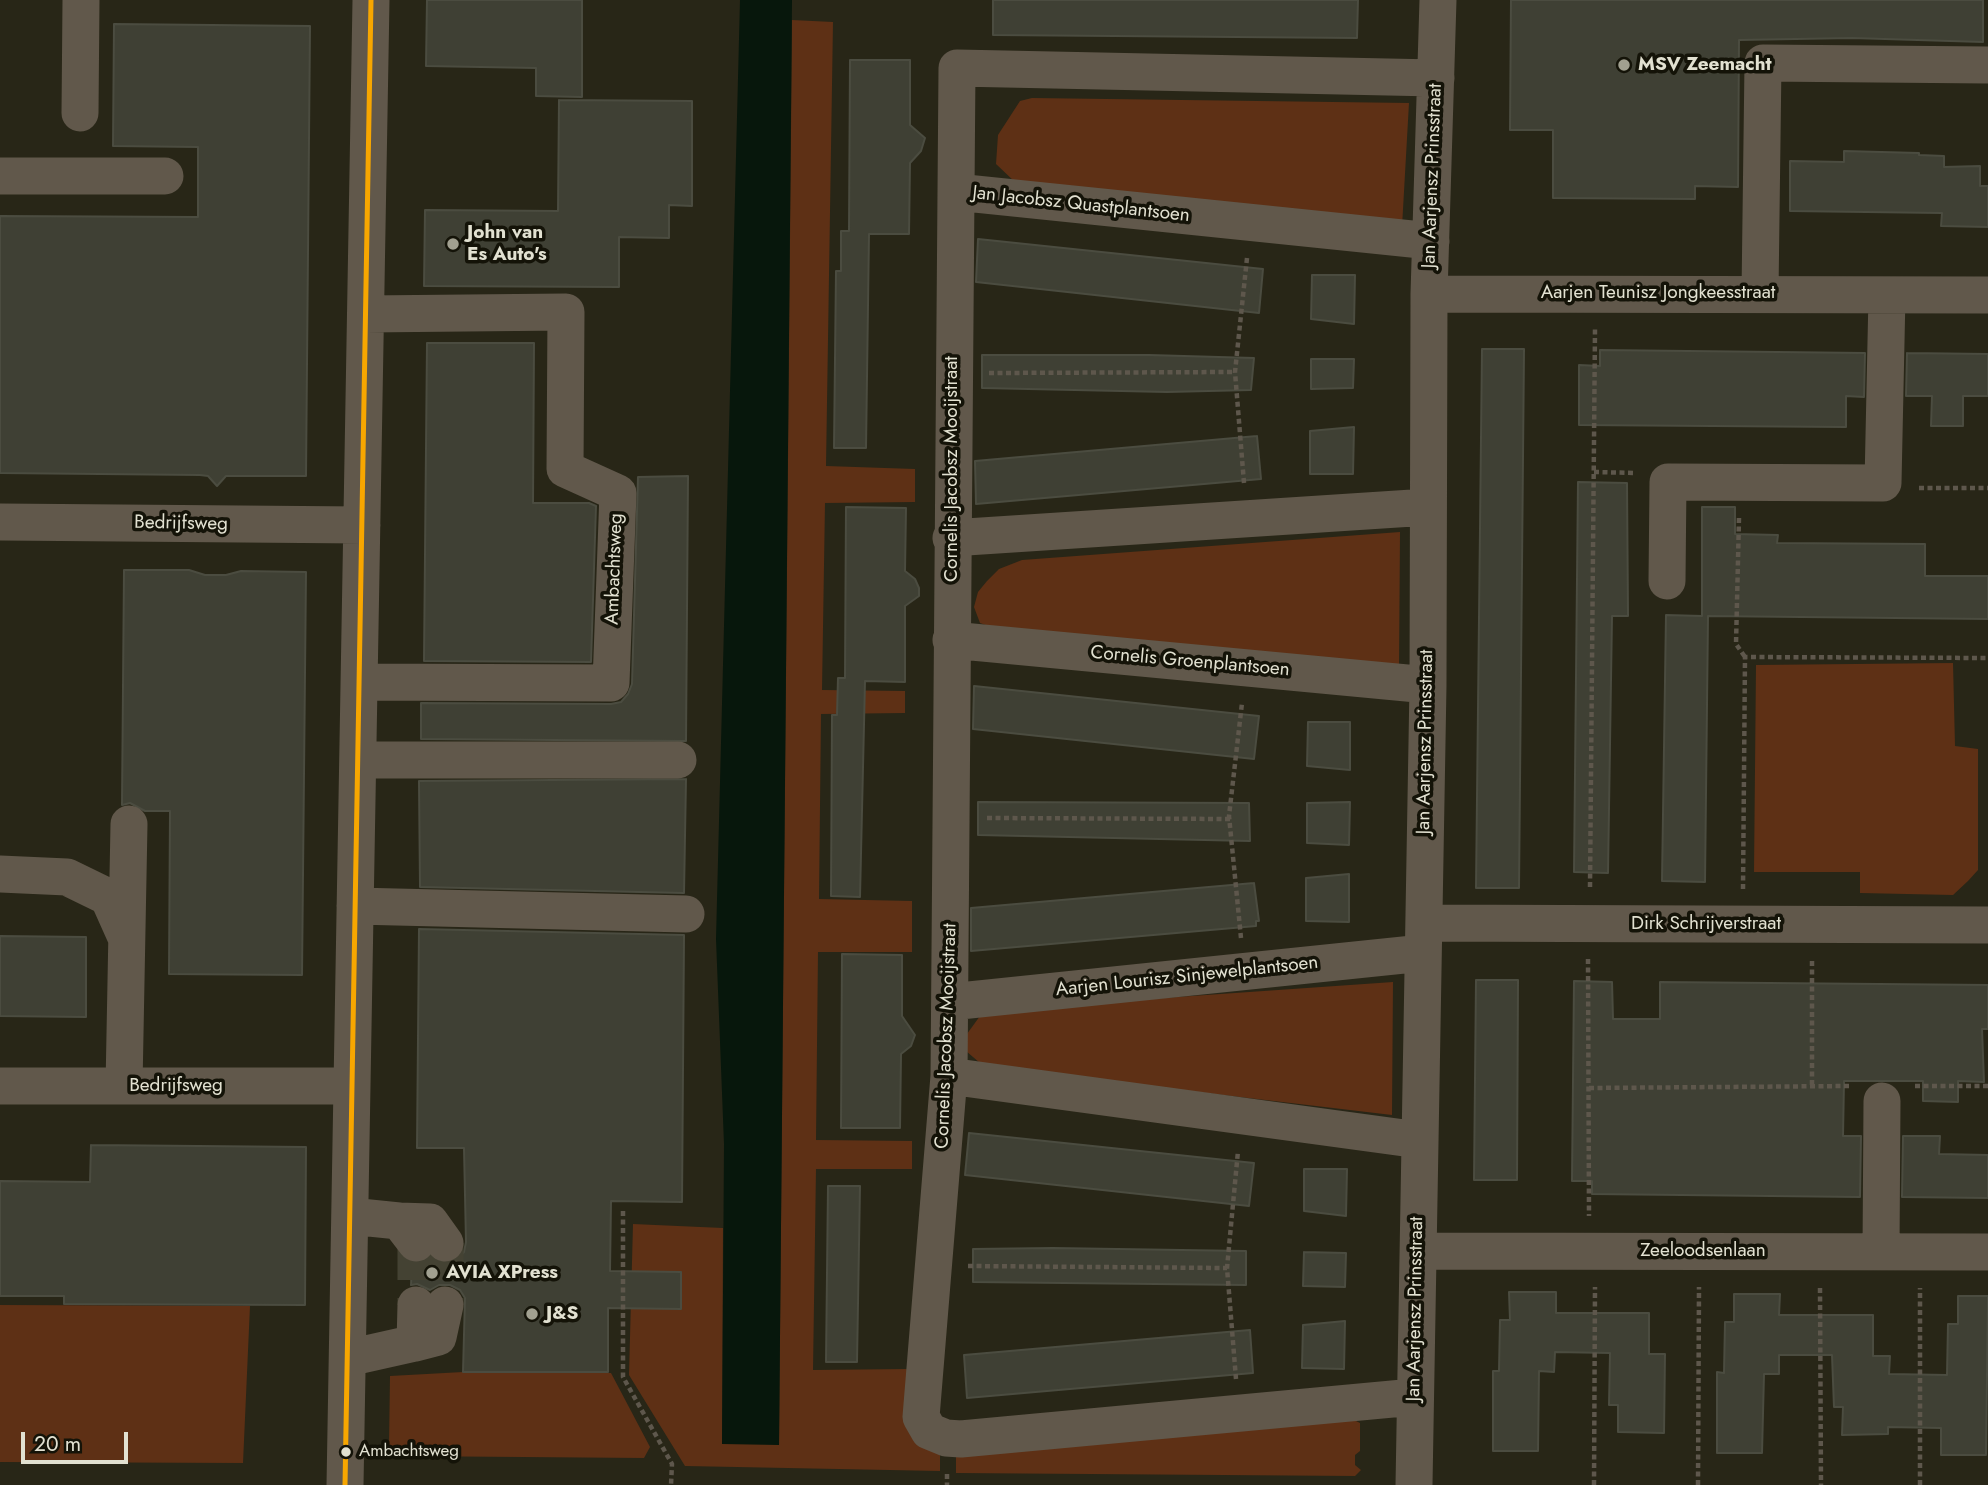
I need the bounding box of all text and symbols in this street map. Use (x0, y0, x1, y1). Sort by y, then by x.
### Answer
place label: MSV Zeemacht (1638, 54, 1772, 76)
marker: MSV Zeemacht (1616, 57, 1632, 73)
street label: Jan Aarjensz Prinsstraat (1418, 83, 1448, 269)
street label: Jan Jacobsz Quastplantsoen (971, 182, 1191, 228)
place label: John van Es Auto's (467, 222, 547, 266)
marker: John van Es Auto's (445, 236, 461, 252)
street label: Aarjen Teunisz Jongkeesstraat (1541, 282, 1775, 304)
street label: Cornelis Jacobsz Mooijstraat (941, 356, 963, 582)
street label: Bedrijfsweg (134, 512, 228, 536)
street label: Ambachtsweg (602, 513, 628, 625)
street label: Cornelis Groenplantsoen (1089, 642, 1291, 682)
street label: Jan Aarjensz Prinsstraat (1413, 649, 1439, 835)
street label: Dirk Schrijverstraat (1631, 913, 1781, 935)
street label: Cornelis Jacobsz Mooijstraat (932, 923, 962, 1149)
street label: Aarjen Lourisz Sinjewelplantsoen (1055, 952, 1319, 1002)
street label: Bedrijfsweg (129, 1075, 223, 1097)
street label: Jan Aarjensz Prinsstraat (1403, 1216, 1429, 1402)
street label: Zeeloodsenlaan (1640, 1240, 1766, 1262)
place label: AVIA XPress (446, 1262, 558, 1284)
marker: AVIA XPress (424, 1265, 440, 1281)
place label: J&S (546, 1303, 578, 1325)
marker: J&S (524, 1306, 540, 1322)
scale bar (24, 1418, 131, 1462)
text: 20 m (34, 1429, 81, 1459)
place label: Ambachtsweg (359, 1442, 459, 1462)
marker: Ambachtsweg (339, 1445, 353, 1459)

